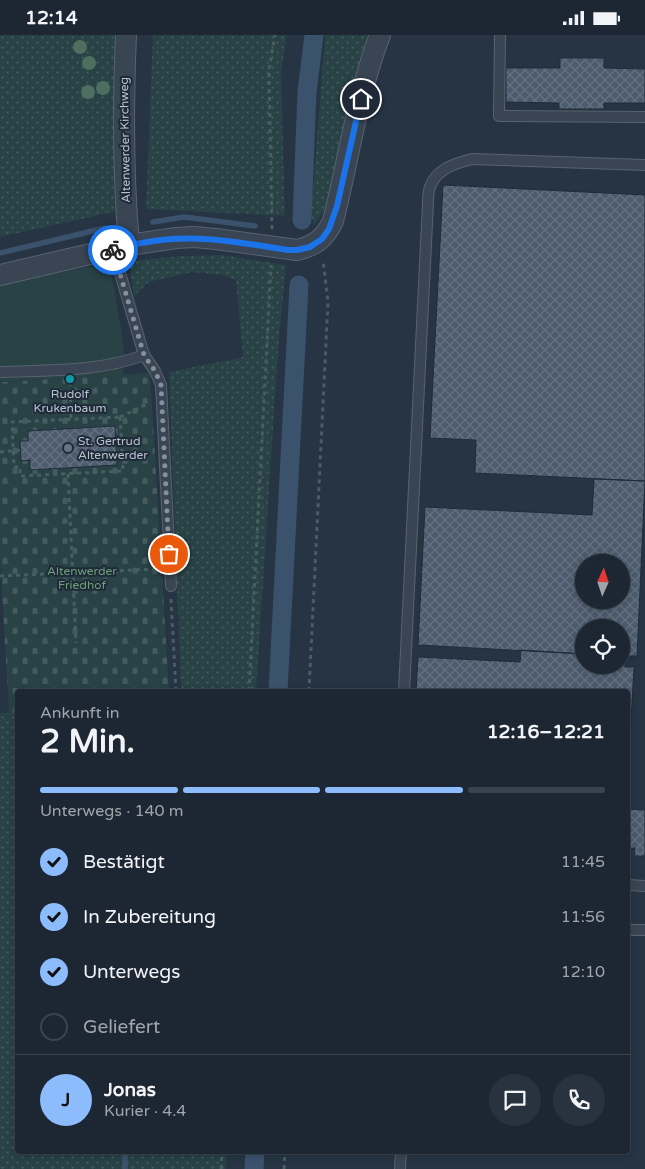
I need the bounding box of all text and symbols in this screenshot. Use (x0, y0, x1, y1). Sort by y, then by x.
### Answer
text: 12:14 (25, 7, 78, 29)
street label: Altenwerder Kirchweg (117, 77, 133, 203)
pin (340, 78, 382, 120)
icon: home (347, 85, 375, 113)
courier (88, 225, 138, 275)
icon: bike (99, 236, 127, 264)
marker: Rudolf Krukenbaum (64, 373, 76, 385)
place label: Rudolf Krukenbaum (33, 387, 107, 415)
place label: St. Gertrud Altenwerder (78, 434, 148, 462)
marker: St. Gertrud Altenwerder (62, 442, 74, 454)
pin (148, 533, 190, 575)
icon: bag (155, 540, 183, 568)
north arrow (575, 554, 630, 609)
map controls (575, 554, 630, 674)
park label: Altenwerder Friedhof (47, 564, 117, 592)
button: locate (575, 619, 630, 674)
text: Ankunft in (40, 703, 120, 723)
text: 12:16–12:21 (487, 721, 605, 743)
text: 2 Min. (40, 723, 135, 761)
text: Unterwegs · 140 m (40, 801, 183, 821)
icon: check (40, 848, 68, 876)
text: Bestätigt (83, 851, 165, 873)
text: 11:45 (561, 852, 605, 872)
icon: check (40, 903, 68, 931)
text: In Zubereitung (83, 906, 216, 928)
text: 11:56 (561, 907, 605, 927)
icon: check (40, 958, 68, 986)
text: Unterwegs (83, 961, 180, 983)
text: 12:10 (561, 962, 605, 982)
text: Geliefert (83, 1016, 160, 1038)
button: chat (489, 1074, 541, 1126)
button: phone (553, 1074, 605, 1126)
text: Jonas (104, 1079, 156, 1101)
text: J (62, 1089, 70, 1111)
text: Kurier · 4.4 (104, 1101, 186, 1121)

